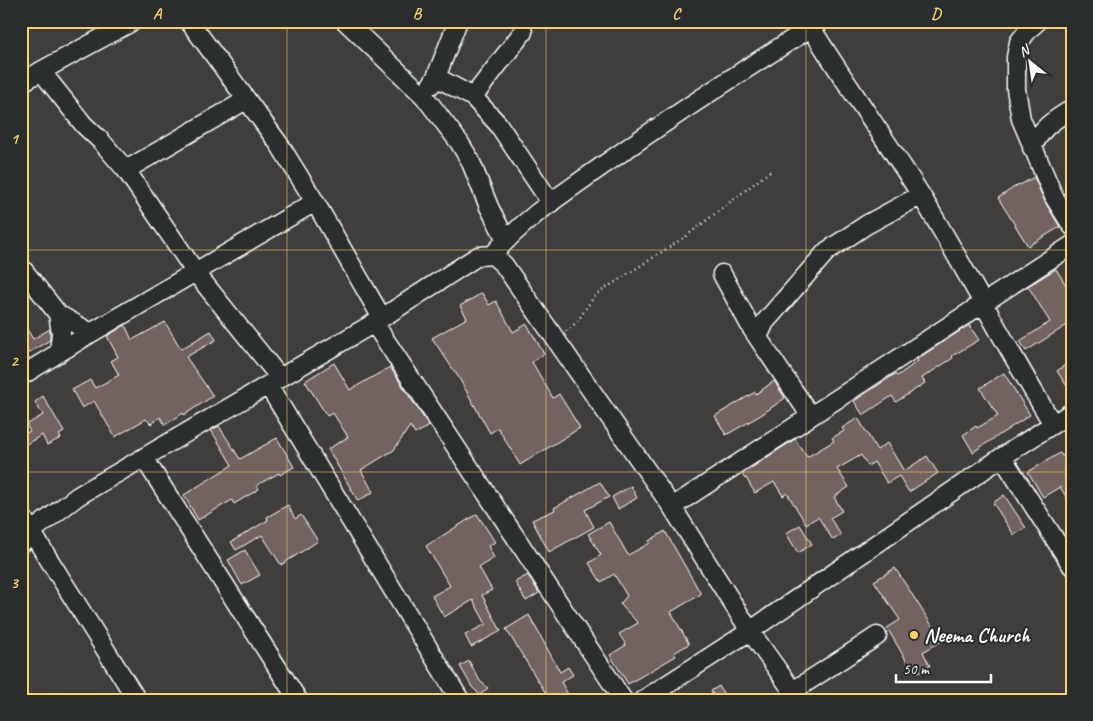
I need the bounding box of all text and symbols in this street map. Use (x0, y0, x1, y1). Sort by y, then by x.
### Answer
text: A (153, 4, 163, 24)
text: B (413, 4, 423, 24)
text: C (672, 4, 682, 24)
text: D (931, 4, 942, 24)
north arrow (1006, 38, 1056, 88)
text: N (1016, 40, 1034, 61)
text: 1 (10, 129, 19, 149)
text: 2 (10, 351, 19, 371)
text: 3 (10, 573, 19, 593)
place label: Neema Church (924, 622, 1031, 648)
marker: Neema Church (908, 629, 920, 641)
scale bar (896, 651, 990, 683)
text: 50 m (903, 660, 930, 679)

